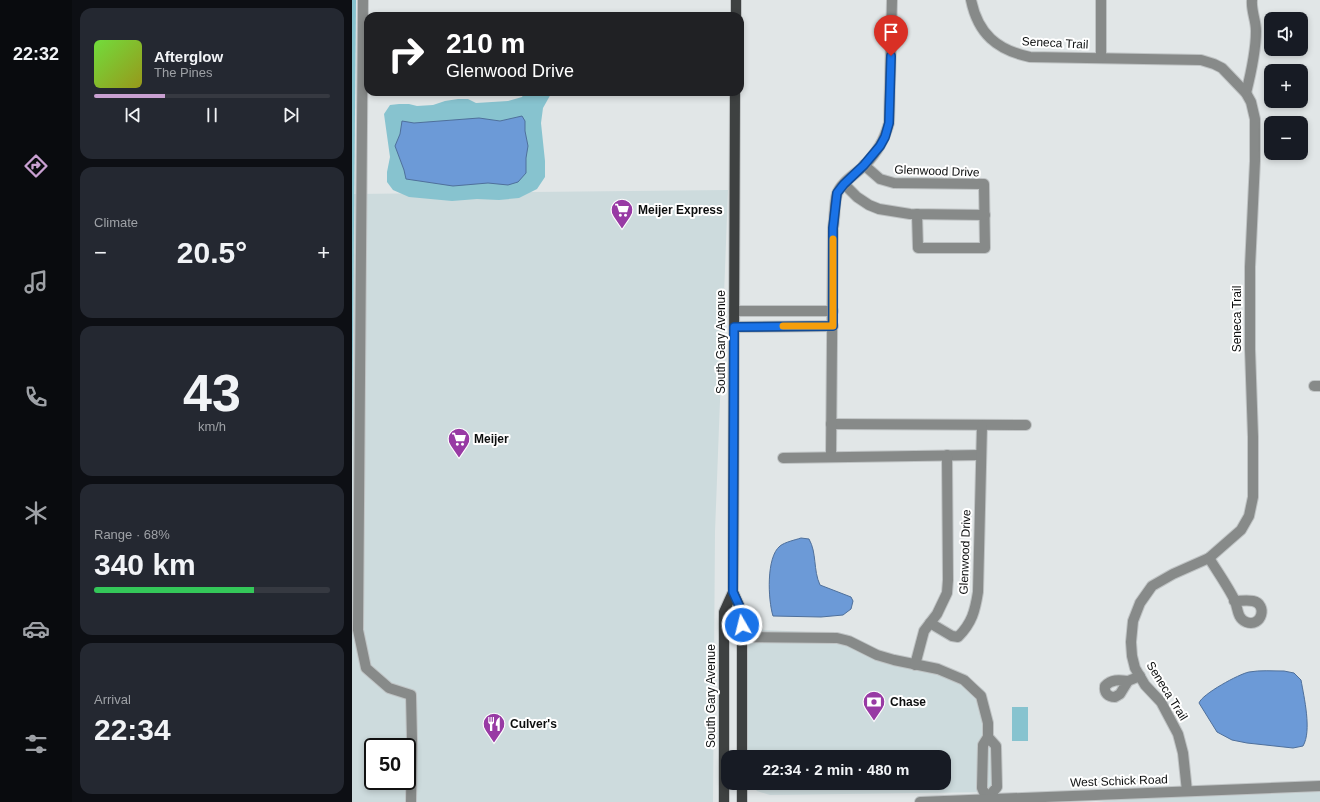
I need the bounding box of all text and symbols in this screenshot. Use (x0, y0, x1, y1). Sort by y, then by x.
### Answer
map controls (1264, 12, 1308, 160)
button: sound (1264, 12, 1308, 56)
pin (874, 15, 908, 56)
icon: arrive (880, 21, 902, 43)
icon: right (380, 28, 432, 80)
text: 210 m (446, 28, 525, 59)
street label: Seneca Trail (1021, 34, 1089, 52)
text: 22:32 (13, 44, 59, 64)
text: Afterglow (154, 48, 223, 65)
text: Glenwood Drive (446, 61, 574, 81)
button: + (1264, 64, 1308, 108)
text: The Pines (154, 65, 213, 80)
icon: previous (122, 104, 144, 126)
icon: pause (201, 104, 223, 126)
icon: next (280, 104, 302, 126)
button: − (1264, 116, 1308, 160)
icon: directions (22, 152, 50, 180)
street label: Glenwood Drive (894, 163, 980, 179)
supermarket icon: Meijer Express (609, 197, 635, 230)
place label: Meijer Express (638, 203, 723, 217)
text: Climate (94, 215, 138, 230)
text: 20.5° (177, 236, 247, 269)
text: − (94, 240, 107, 265)
text: + (317, 240, 330, 265)
icon: music (22, 268, 50, 296)
street label: Seneca Trail (1230, 286, 1244, 352)
street label: South Gary Avenue (714, 290, 728, 394)
text: 43 (183, 364, 241, 422)
icon: phone (22, 383, 50, 411)
text: km/h (198, 419, 226, 434)
supermarket icon: Meijer (446, 426, 472, 459)
place label: Meijer (474, 432, 509, 446)
icon: climate (22, 499, 50, 527)
street label: Glenwood Drive (957, 509, 973, 595)
text: Range · 68% (94, 527, 170, 542)
text: 340 km (94, 548, 196, 581)
position arrow (721, 604, 763, 646)
icon: car (22, 615, 50, 643)
street label: South Gary Avenue (704, 644, 718, 748)
street label: Seneca Trail (1143, 659, 1191, 723)
bank icon: Chase (861, 689, 887, 722)
text: Arrival (94, 692, 131, 707)
place label: Chase (890, 695, 926, 709)
restaurant icon: Culver's (481, 711, 507, 744)
text: 22:34 (94, 713, 171, 746)
place label: Culver's (510, 717, 557, 731)
icon: filters (22, 730, 50, 758)
speed limit sign: 50 (364, 738, 416, 790)
text: 22:34 · 2 min · 480 m (763, 761, 909, 778)
street label: West Schick Road (1070, 772, 1168, 790)

